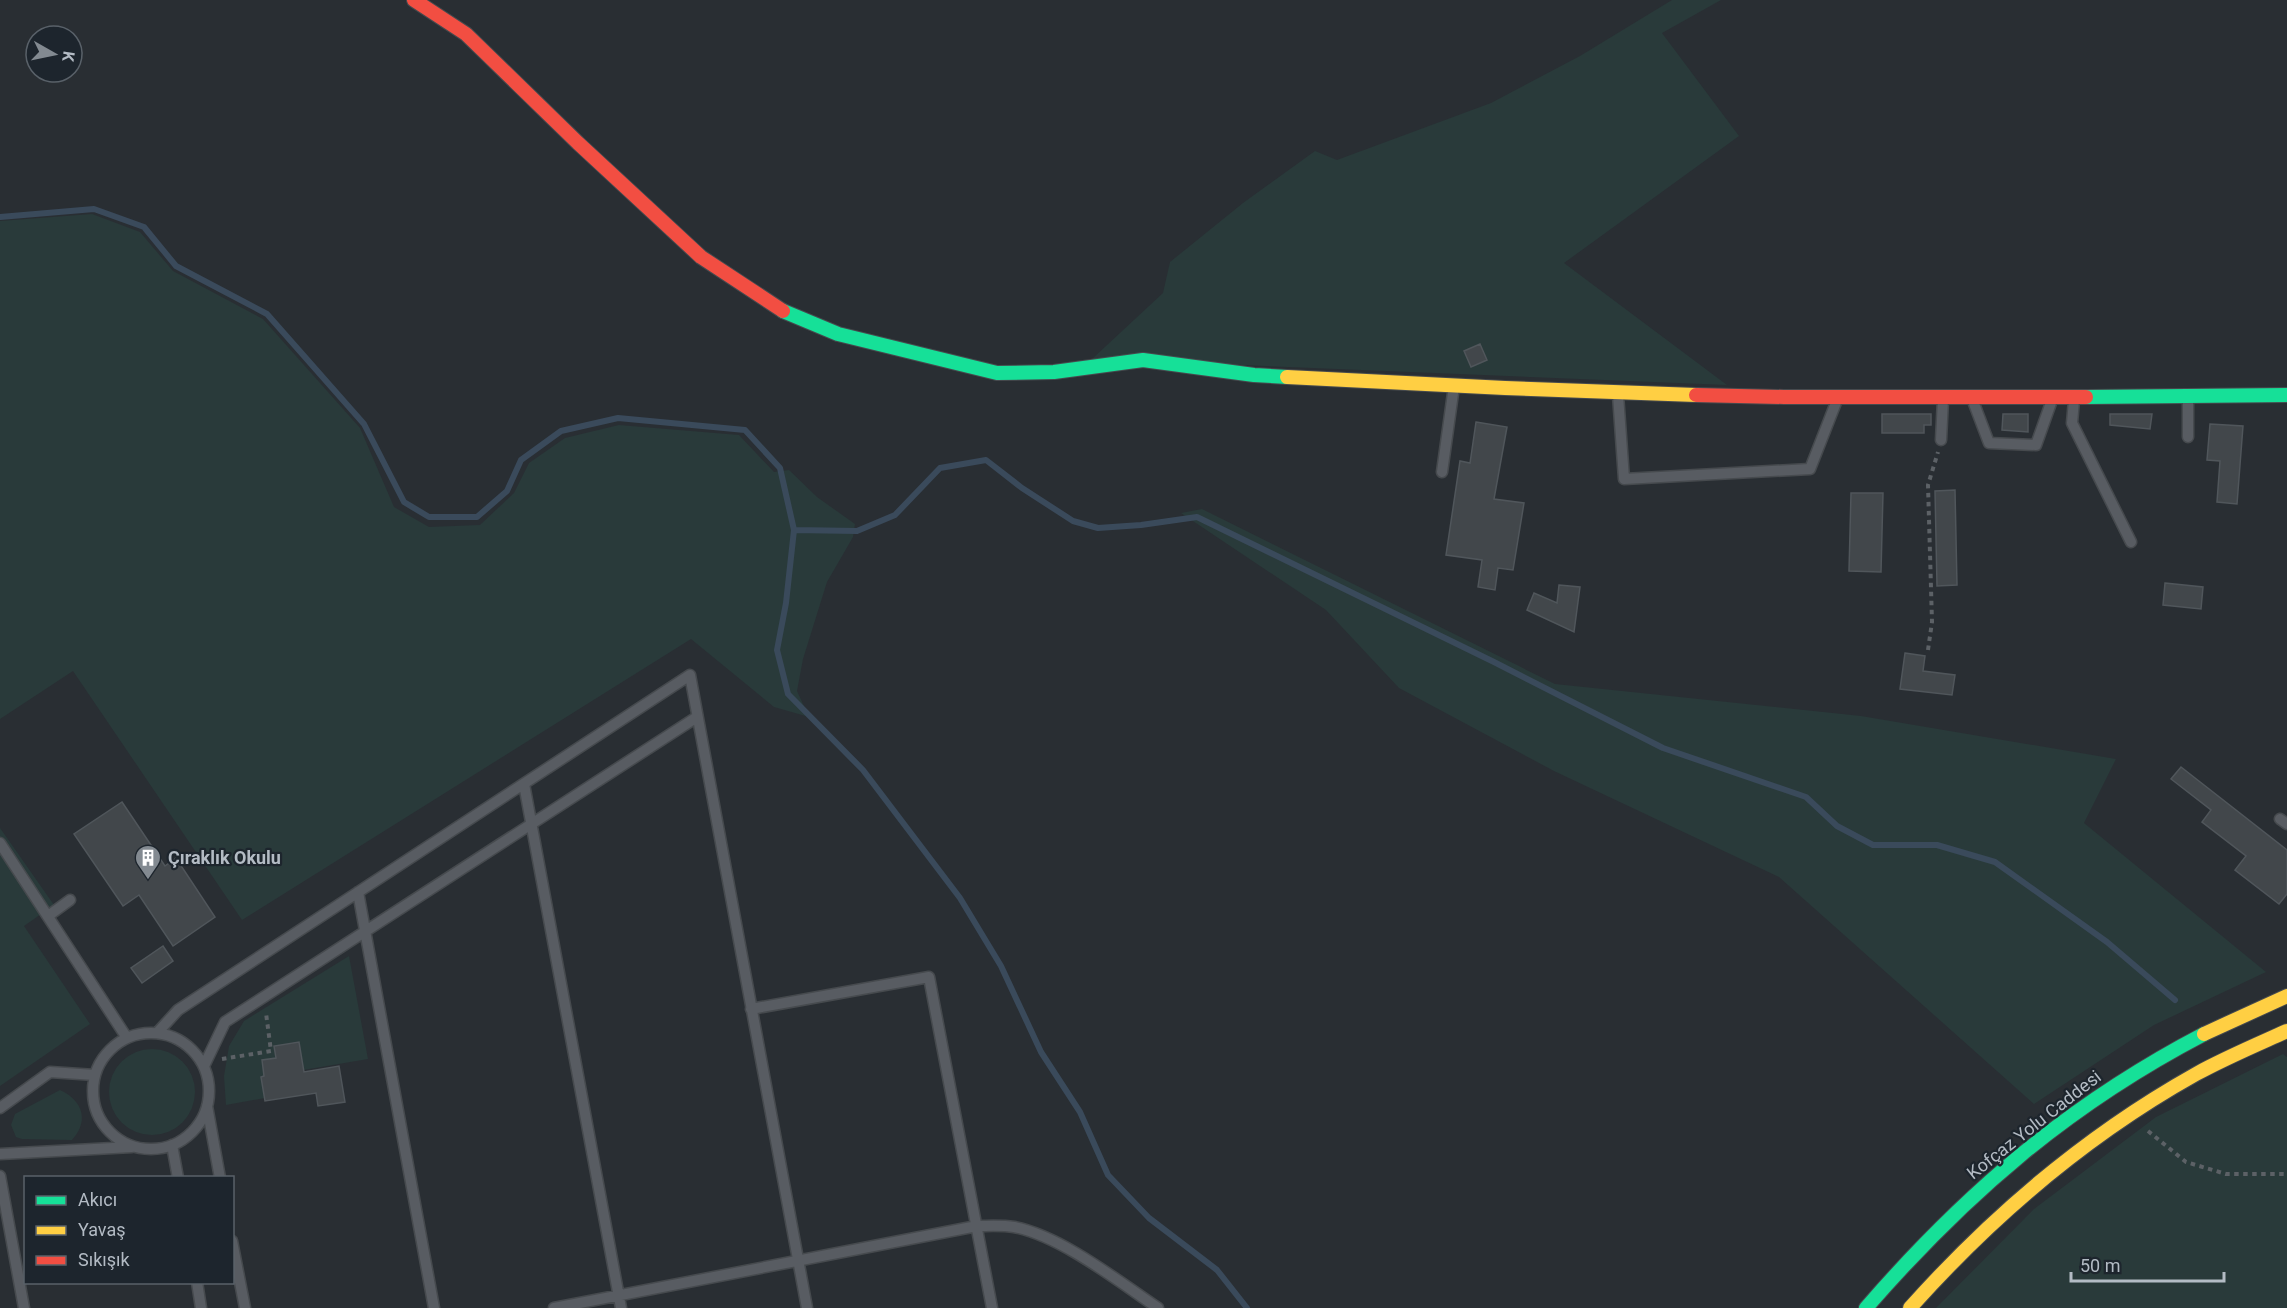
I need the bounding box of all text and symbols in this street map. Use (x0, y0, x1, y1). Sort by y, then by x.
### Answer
north arrow (24, 24, 84, 84)
text: K (58, 50, 79, 64)
building icon: Çıraklık Okulu (133, 843, 163, 881)
place label: Çıraklık Okulu (168, 847, 281, 868)
street label: Kofçaz Yolu Caddesi (1963, 1066, 2105, 1183)
legend (24, 1176, 234, 1284)
text: Akıcı (78, 1189, 117, 1210)
text: Yavaş (78, 1219, 126, 1240)
scale bar (2071, 1245, 2224, 1283)
text: Sıkışık (78, 1249, 130, 1270)
text: 50 m (2080, 1255, 2120, 1276)

